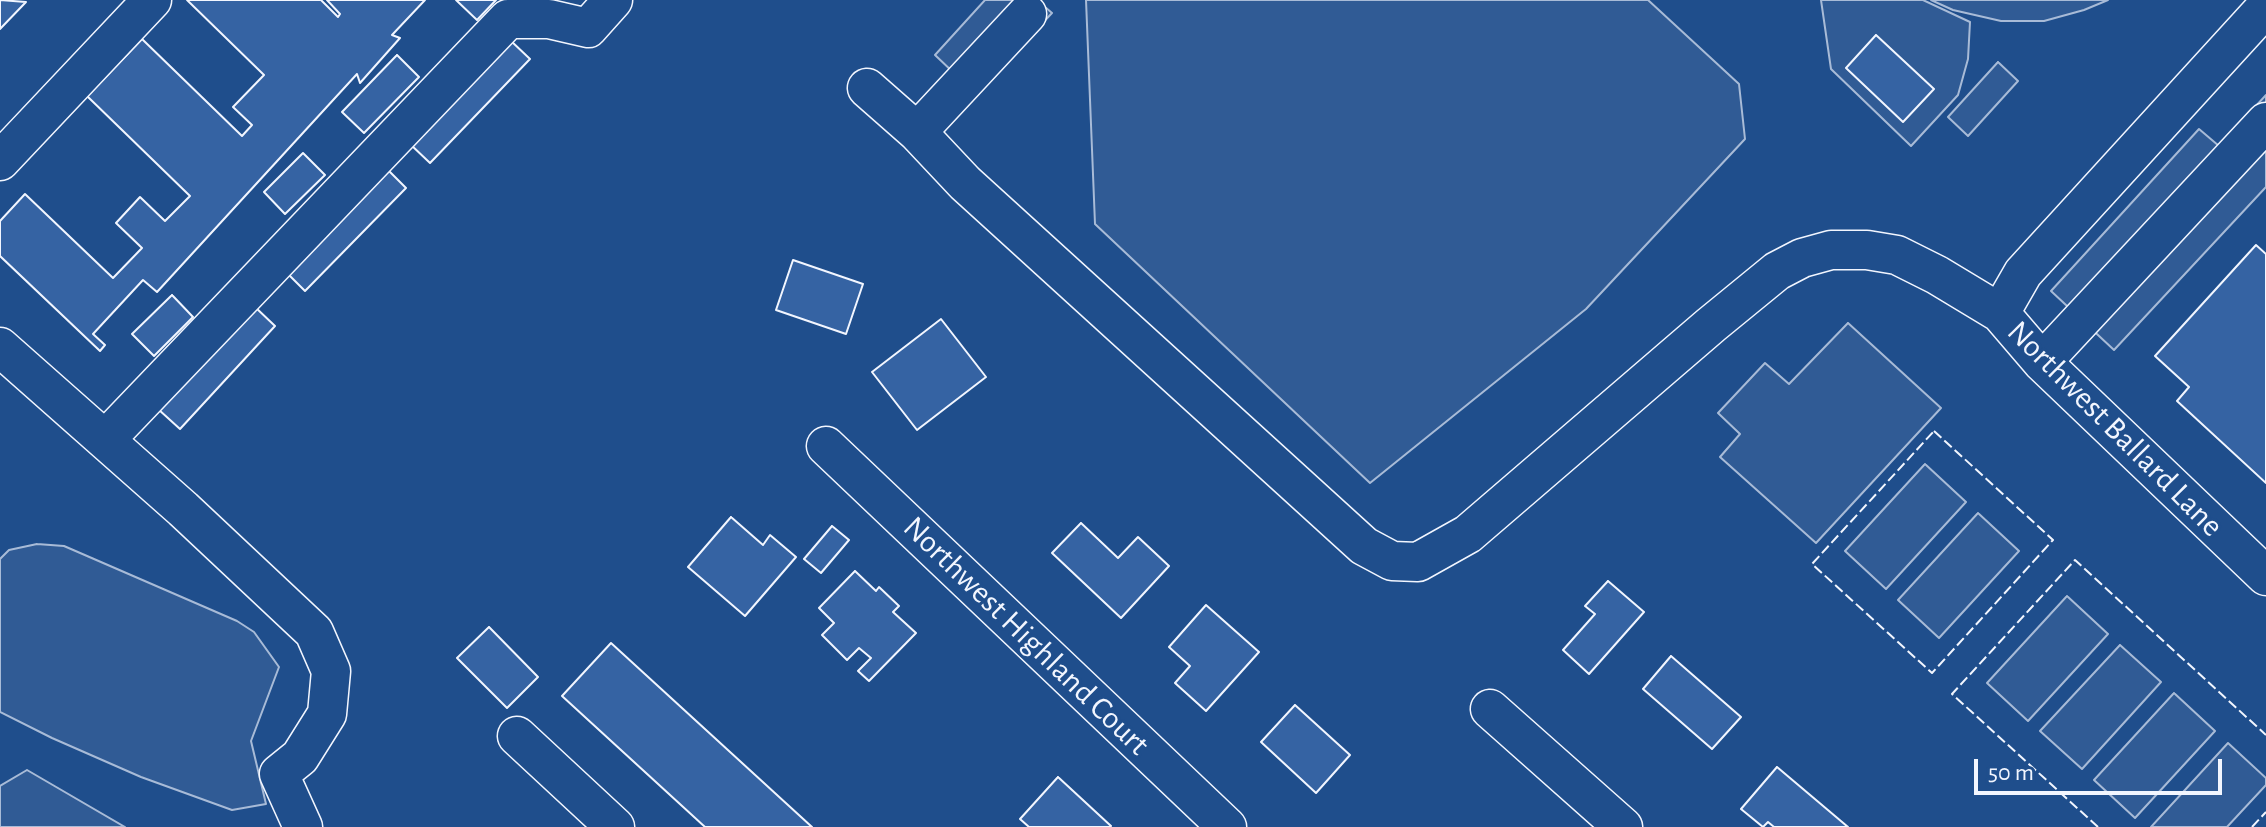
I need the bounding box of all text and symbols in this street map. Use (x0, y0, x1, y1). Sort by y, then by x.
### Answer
street label: Northwest Ballard Lane (1999, 313, 2231, 545)
street label: Northwest Highland Court (895, 509, 1157, 763)
scale bar (1978, 743, 2226, 793)
text: 50 m (1988, 761, 2034, 785)

